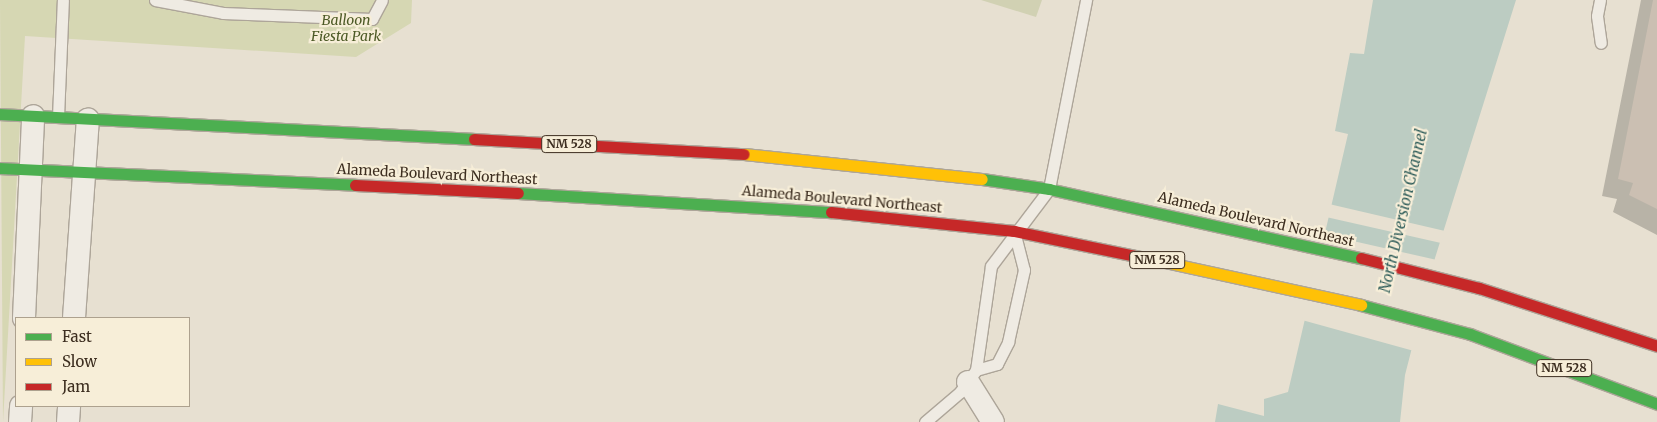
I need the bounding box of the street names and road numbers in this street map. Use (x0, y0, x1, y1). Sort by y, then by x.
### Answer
road number: NM 528 (540, 134, 598, 154)
street label: Alameda Boulevard Northeast (336, 160, 538, 188)
street label: Alameda Boulevard Northeast (741, 182, 943, 216)
street label: Alameda Boulevard Northeast (1156, 188, 1356, 250)
road number: NM 528 (1128, 250, 1186, 270)
road number: NM 528 (1535, 358, 1593, 378)

